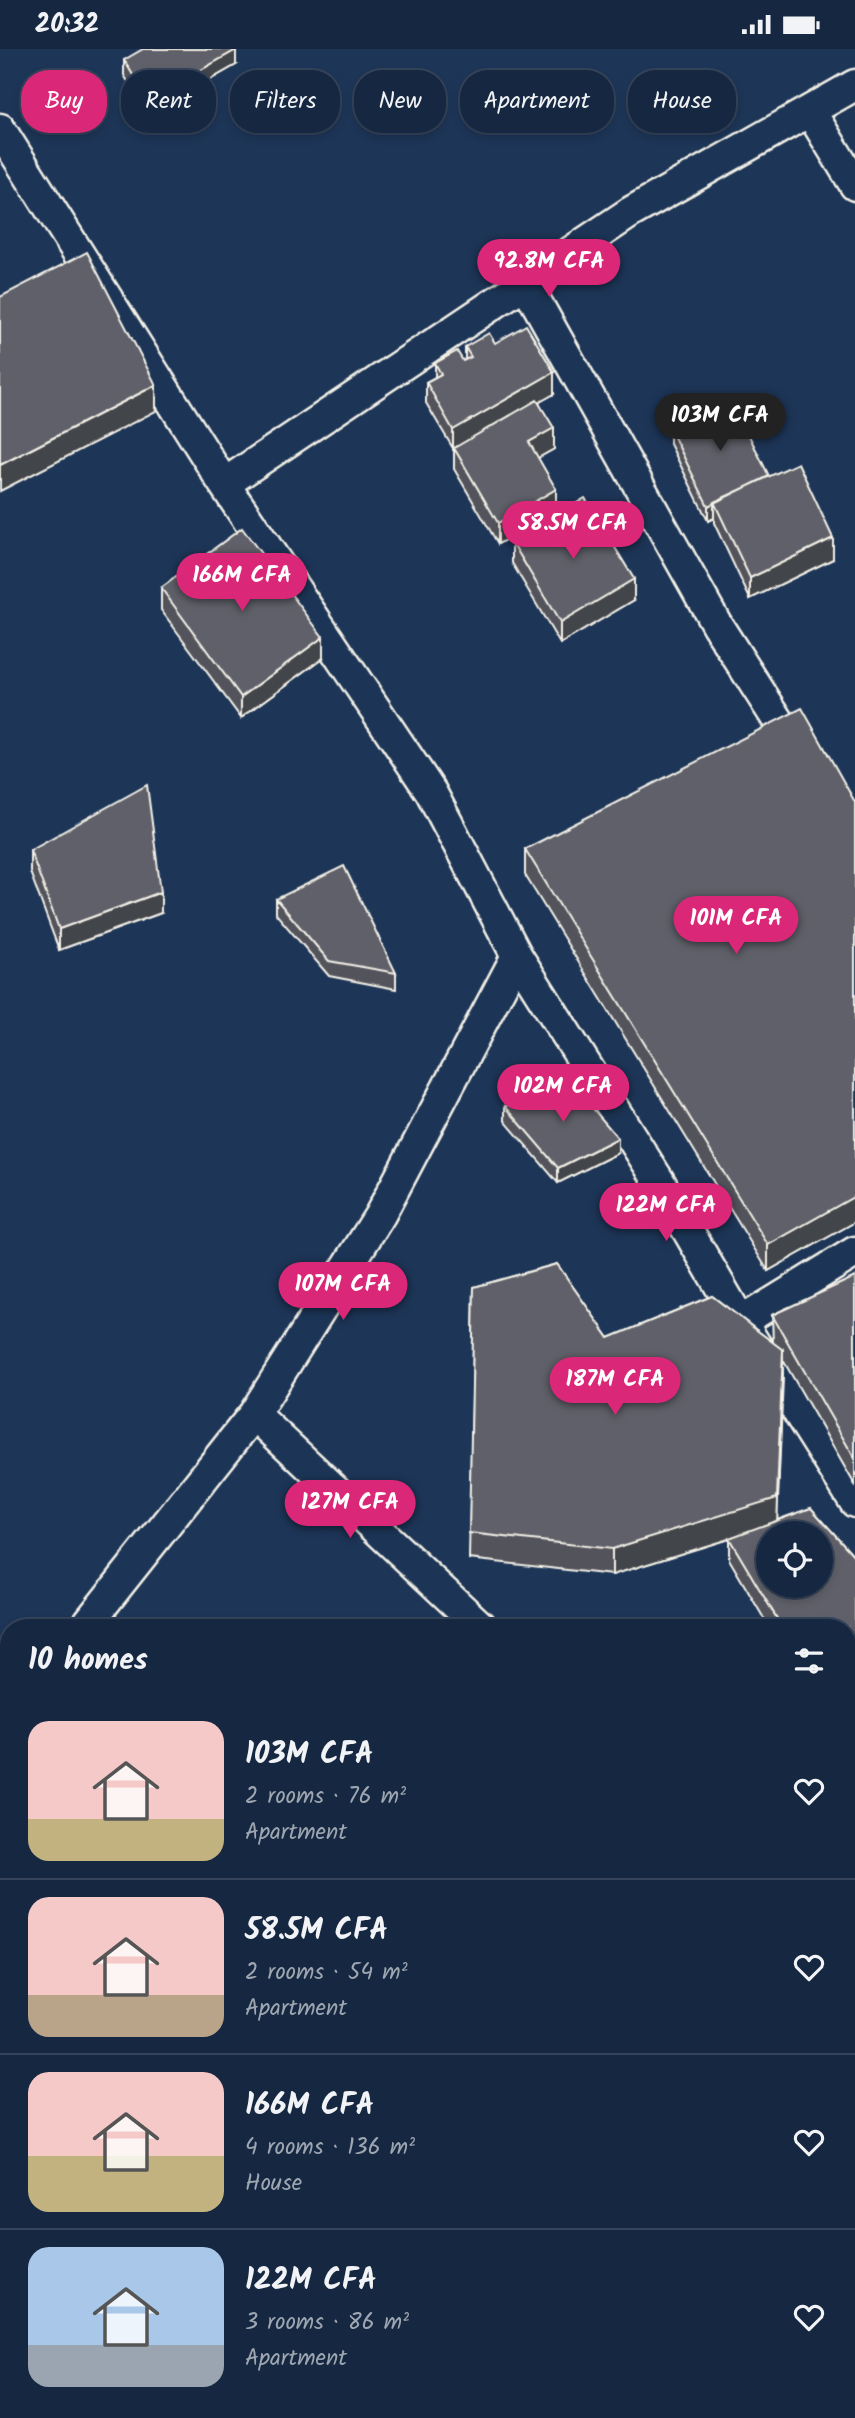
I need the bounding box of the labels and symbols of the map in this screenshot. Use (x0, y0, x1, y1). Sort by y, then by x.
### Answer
pin: 92.8M CFA (469, 239, 629, 299)
pin: 103M CFA (648, 393, 792, 453)
pin: 58.5M CFA (493, 501, 653, 561)
pin: 166M CFA (170, 553, 314, 613)
pin: 101M CFA (664, 897, 808, 956)
pin: 102M CFA (491, 1065, 635, 1124)
pin: 122M CFA (594, 1183, 738, 1243)
pin: 107M CFA (271, 1263, 415, 1322)
pin: 187M CFA (543, 1357, 687, 1417)
pin: 127M CFA (278, 1481, 422, 1540)

